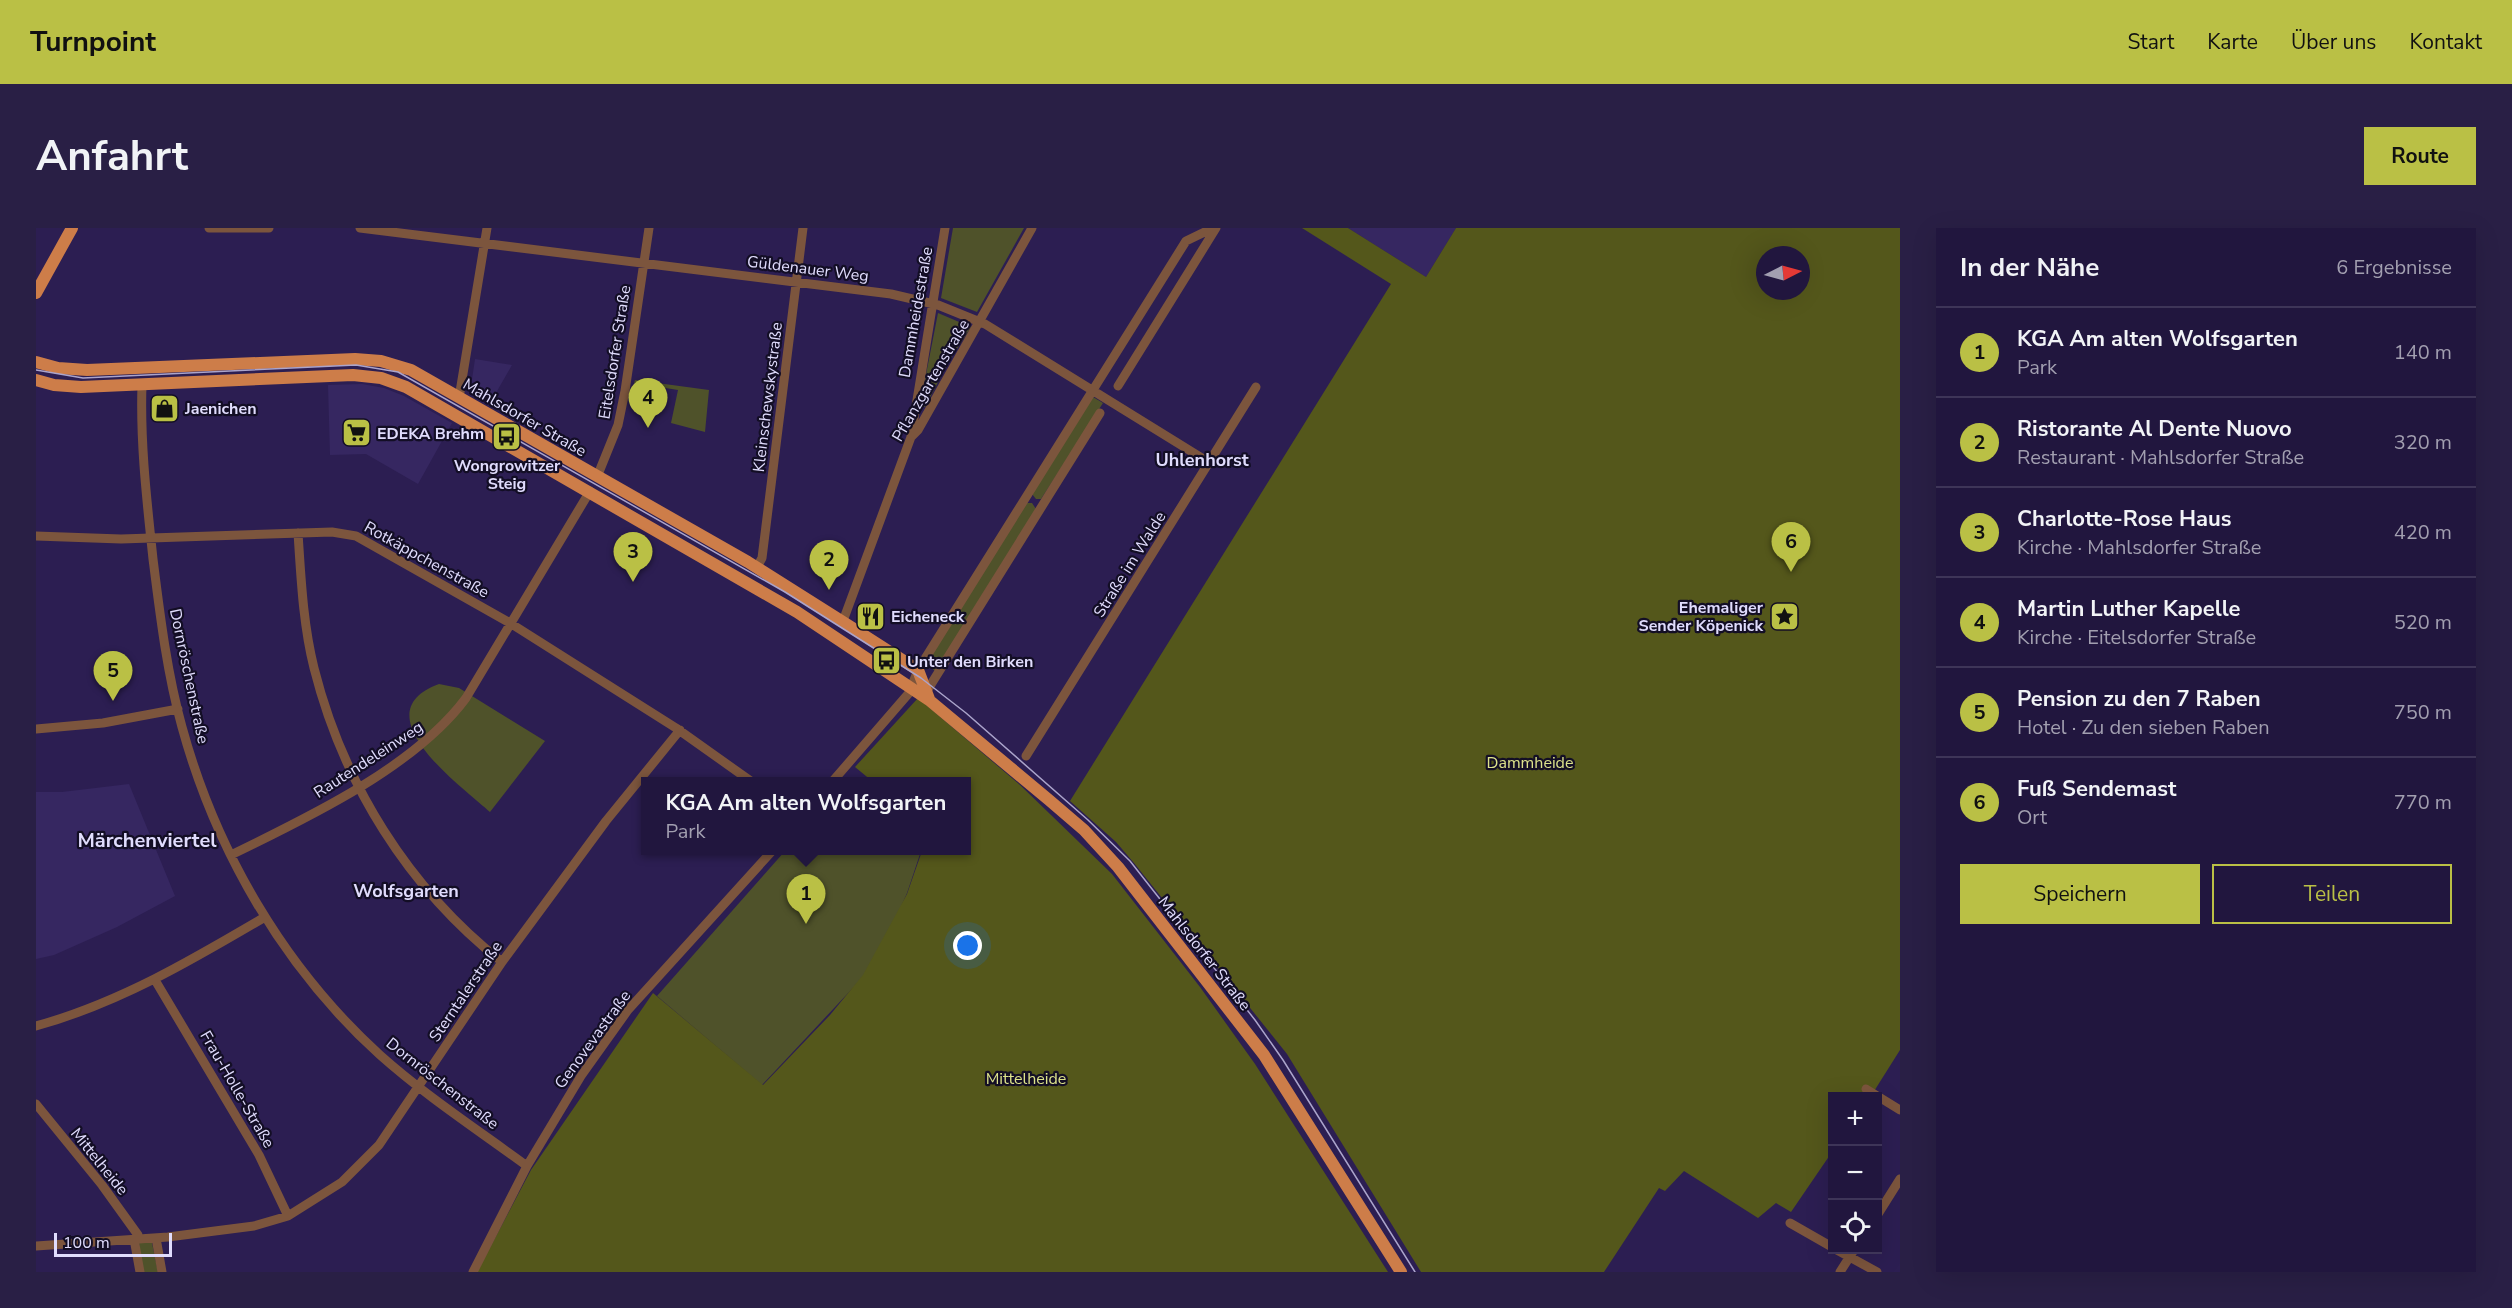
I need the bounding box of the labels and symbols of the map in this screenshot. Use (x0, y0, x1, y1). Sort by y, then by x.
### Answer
street label: Dammheidestraße (894, 245, 938, 379)
north arrow (1756, 246, 1810, 300)
street label: Güldenauer Weg (746, 251, 870, 287)
street label: Eitelsdorfer Straße (594, 284, 636, 421)
street label: Pflanzgartenstraße (887, 315, 975, 446)
street label: Kleinschewskystraße (748, 321, 788, 473)
street label: Mahlsdorfer Straße (459, 374, 590, 462)
pin: 4 (628, 378, 668, 428)
shop icon: Jaenichen (148, 392, 180, 424)
place label: Jaenichen (184, 398, 257, 420)
supermarket icon: EDEKA Brehm (340, 417, 372, 449)
bus stop icon: Wongrowitzer Steig (491, 421, 523, 453)
place label: EDEKA Brehm (377, 423, 484, 445)
district label: Uhlenhorst (1155, 448, 1249, 472)
place label: Wongrowitzer Steig (454, 455, 561, 495)
street label: Straße im Walde (1088, 507, 1171, 622)
street label: Rotkäppchenstraße (360, 516, 493, 603)
pin: 6 (1772, 522, 1810, 572)
pin: 3 (614, 532, 652, 582)
pin: 2 (810, 540, 848, 590)
place label: Ehemaliger Sender Köpenick (1639, 597, 1764, 637)
restaurant icon: Eicheneck (854, 600, 886, 632)
place icon: Ehemaliger Sender Köpenick (1768, 600, 1800, 632)
place label: Eicheneck (891, 606, 965, 628)
street label: Dornröschenstraße (164, 607, 214, 746)
bus stop icon: Unter den Birken (870, 645, 902, 677)
place label: Unter den Birken (907, 651, 1033, 673)
pin: 5 (94, 652, 133, 701)
street label: Rautendeleinweg (310, 716, 427, 803)
park label: Dammheide (1487, 752, 1573, 774)
district label: Märchenviertel (77, 827, 217, 854)
pin: 1 (786, 874, 826, 924)
district label: Wolfsgarten (353, 879, 459, 903)
street label: Mahlsdorfer Straße (1153, 892, 1256, 1015)
your location (953, 931, 982, 960)
street label: Sterntalerstraße (424, 937, 508, 1046)
street label: Genovevastraße (550, 986, 636, 1093)
street label: Frau-Holle-Straße (195, 1027, 280, 1152)
street label: Dornröschenstraße (381, 1033, 503, 1135)
park label: Mittelheide (986, 1068, 1066, 1090)
street label: Mittelheide (65, 1123, 133, 1200)
scale bar (54, 1230, 172, 1258)

